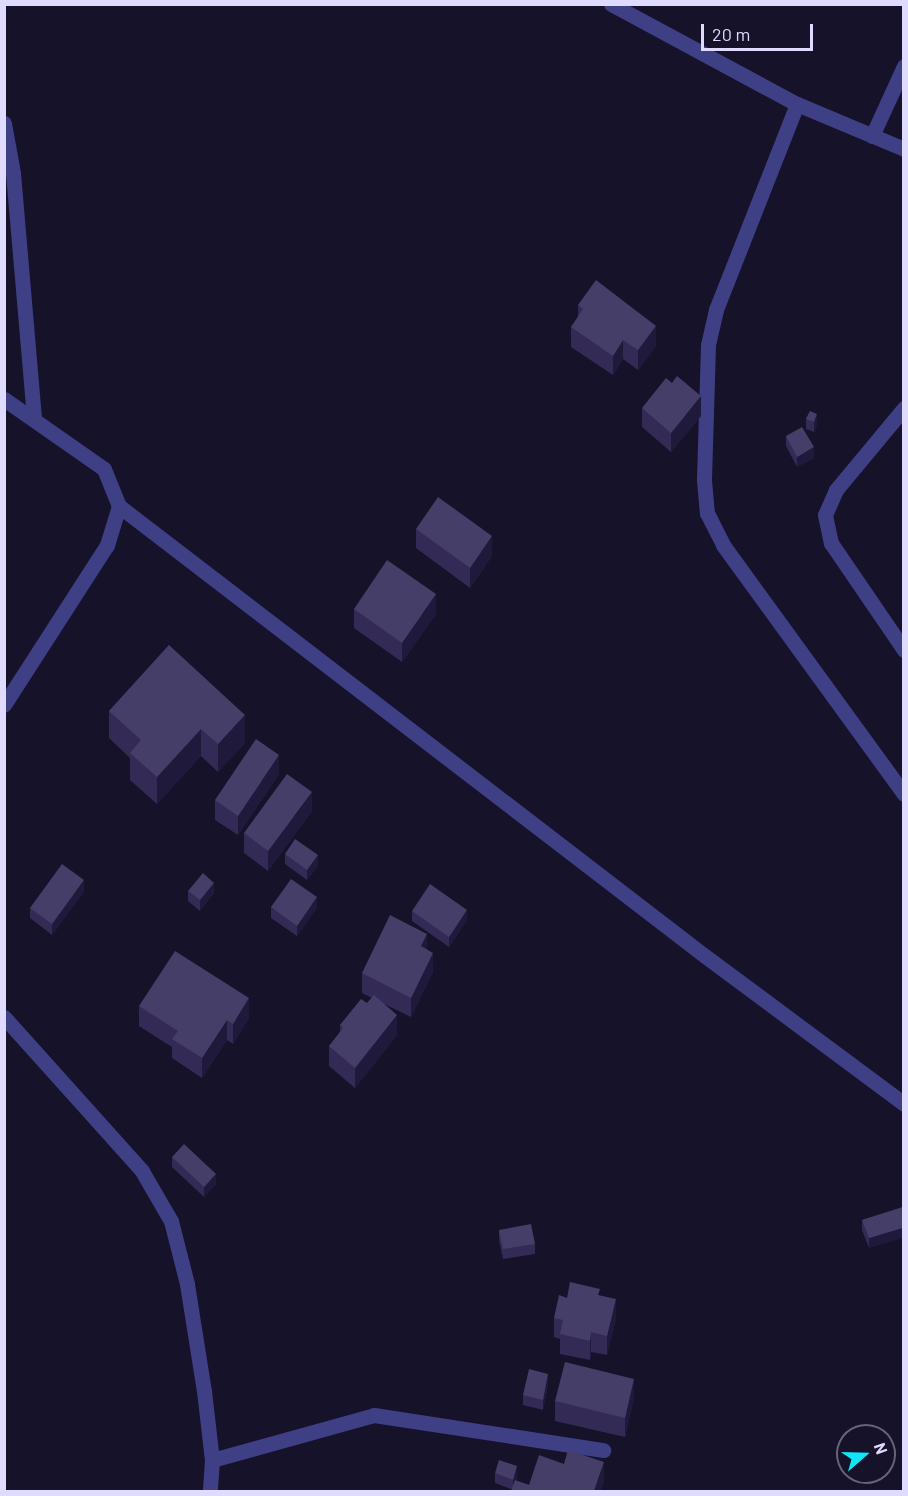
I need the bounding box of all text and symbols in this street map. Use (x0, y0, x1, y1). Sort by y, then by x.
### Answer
scale bar (704, 12, 816, 50)
text: 20 m (712, 23, 750, 45)
north arrow (836, 1424, 896, 1484)
text: N (871, 1440, 892, 1457)

